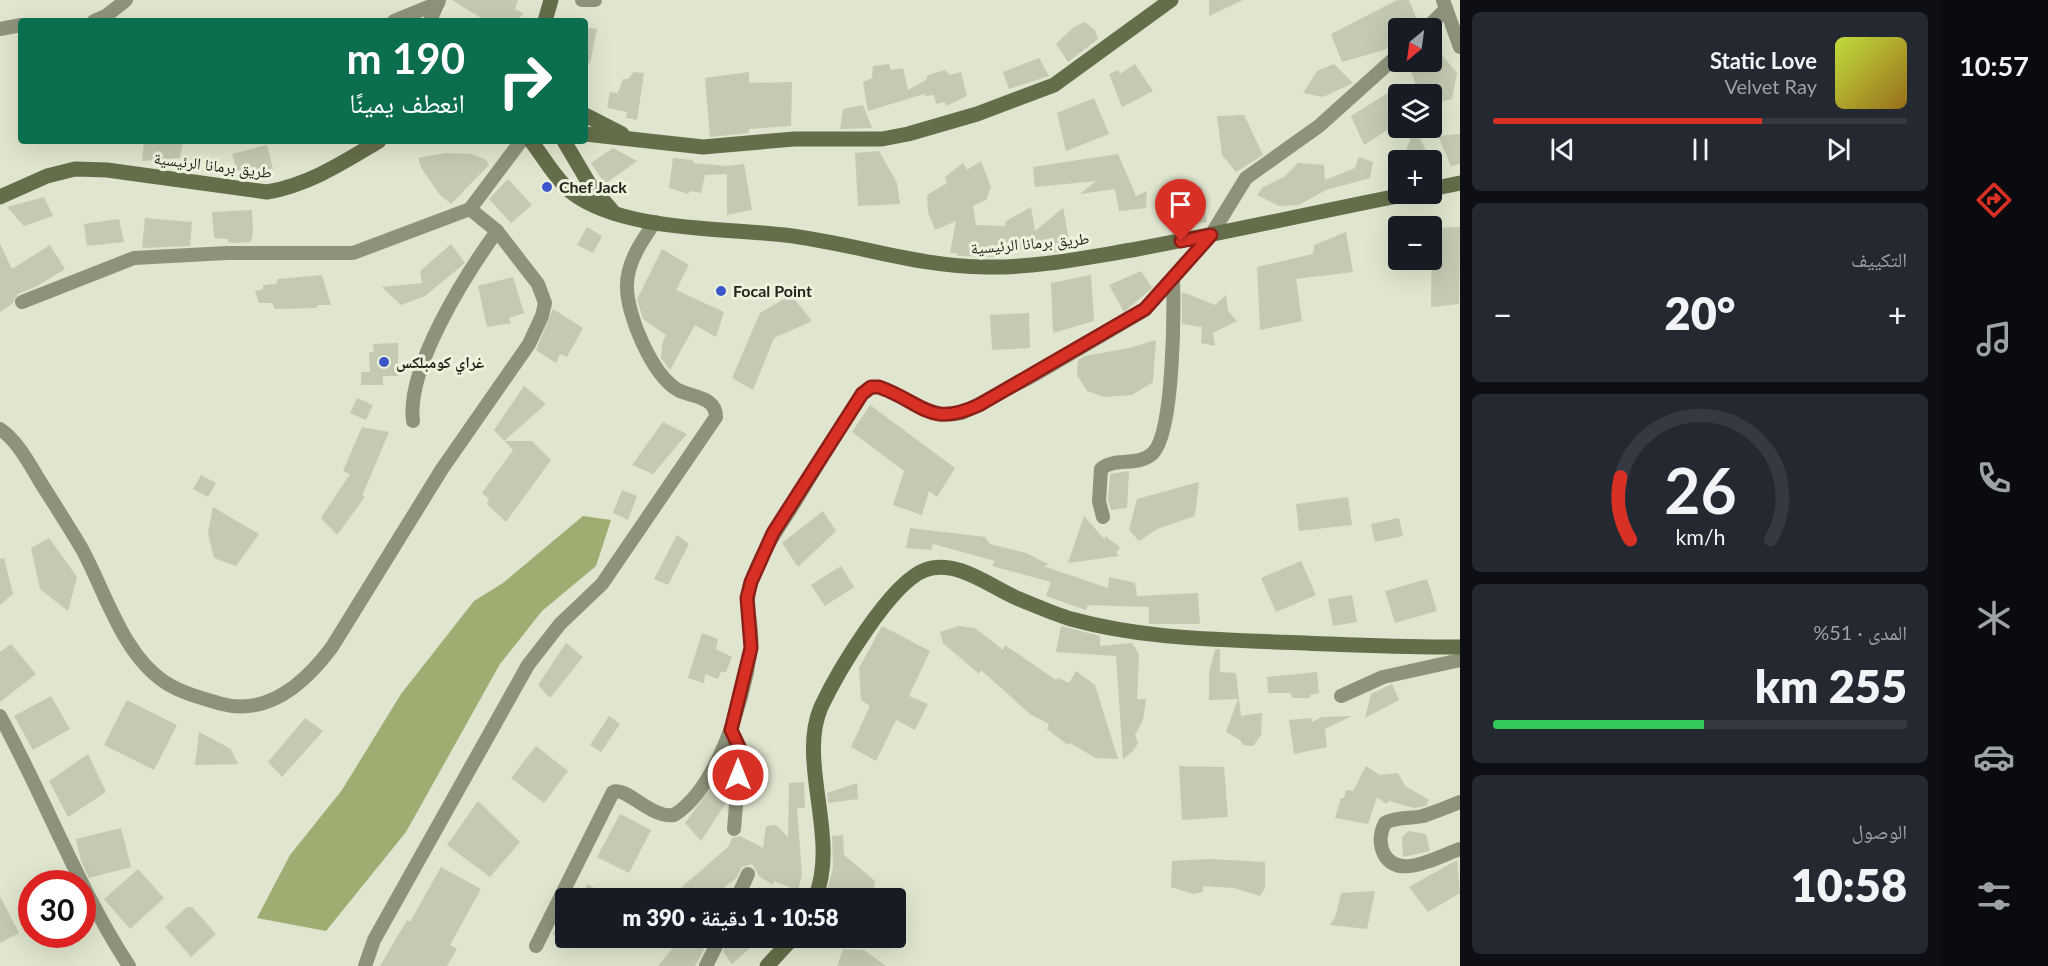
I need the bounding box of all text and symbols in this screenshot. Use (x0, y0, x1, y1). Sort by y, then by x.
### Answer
north arrow (1388, 18, 1442, 72)
map controls (1388, 18, 1442, 270)
text: 190 m (347, 33, 465, 83)
icon: right (486, 42, 564, 120)
text: Static Love (1710, 47, 1817, 74)
text: 10:57 (1959, 49, 2029, 82)
text: Velvet Ray (1724, 74, 1817, 98)
button: layers (1388, 84, 1442, 138)
text: انعطف يمينًا (349, 86, 465, 119)
icon: previous (1546, 133, 1579, 166)
icon: pause (1684, 133, 1717, 166)
icon: next (1822, 133, 1855, 166)
street label: طريق برمانا الرئيسية (153, 148, 273, 183)
button: + (1388, 150, 1442, 204)
place label: Chef Jack (559, 177, 627, 196)
pin (1155, 179, 1206, 241)
icon: directions (1973, 179, 2015, 221)
marker: Chef Jack (540, 180, 554, 194)
icon: arrive (1164, 188, 1197, 221)
button: − (1388, 216, 1442, 270)
street label: طريق برمانا الرئيسية (970, 228, 1090, 259)
text: التكييف (1851, 247, 1907, 271)
place label: Focal Point (733, 281, 812, 300)
marker: Focal Point (714, 284, 728, 298)
text: 20° (1665, 286, 1735, 340)
text: − (1493, 294, 1512, 334)
text: + (1888, 294, 1907, 334)
icon: music (1973, 318, 2015, 360)
place label: غراي كومبلكس (396, 352, 484, 375)
marker: غراي كومبلكس (377, 355, 391, 369)
text: 26 (1664, 452, 1736, 527)
icon: phone (1973, 457, 2015, 499)
text: km/h (1675, 524, 1725, 550)
icon: climate (1973, 597, 2015, 639)
text: المدى · 51% (1813, 620, 1907, 644)
text: 255 km (1755, 659, 1907, 713)
icon: car (1973, 736, 2015, 778)
position arrow (706, 743, 770, 807)
text: الوصول (1852, 819, 1907, 843)
text: 10:58 (1791, 858, 1907, 912)
speed limit sign: 30 (18, 870, 96, 948)
icon: filters (1973, 875, 2015, 917)
text: 10:58 · 1 دقيقة · 390 m (622, 904, 839, 931)

